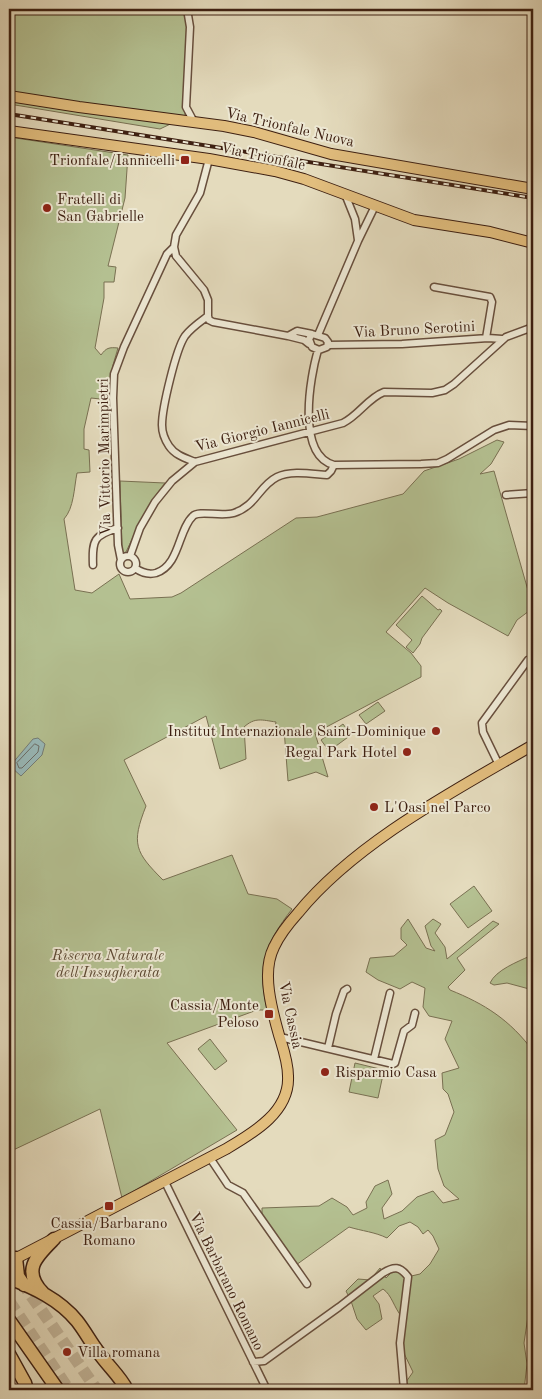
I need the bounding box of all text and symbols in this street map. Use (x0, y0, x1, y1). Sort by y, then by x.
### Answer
street label: Via Trionfale Nuova (224, 106, 356, 151)
street label: Via Trionfale (219, 141, 307, 174)
place label: Trionfale/Iannicelli (49, 154, 175, 169)
marker: Trionfale/Iannicelli (179, 154, 191, 166)
place label: Fratelli di San Gabrielle (57, 193, 144, 225)
marker: Fratelli di San Gabrielle (41, 202, 53, 214)
street label: Via Bruno Serotini (353, 320, 475, 341)
street label: Via Vittorio Marimpietri (97, 378, 114, 536)
street label: Via Giorgio Iannicelli (194, 407, 331, 455)
place label: Institut Internazionale Saint-Dominique (168, 725, 426, 740)
marker: Institut Internazionale Saint-Dominique (430, 725, 442, 737)
place label: Regal Park Hotel (285, 746, 397, 761)
marker: Regal Park Hotel (401, 746, 413, 758)
marker: L'Oasi nel Parco (368, 801, 380, 813)
place label: L'Oasi nel Parco (384, 801, 491, 816)
park label: Riserva Naturale dell'Insugherata (51, 949, 164, 981)
street label: Via Cassia (275, 980, 304, 1051)
place label: Cassia/Monte Peloso (170, 999, 259, 1031)
marker: Cassia/Monte Peloso (263, 1008, 275, 1020)
marker: Risparmio Casa (319, 1066, 331, 1078)
place label: Risparmio Casa (335, 1066, 437, 1081)
marker: Cassia/Barbarano Romano (103, 1200, 115, 1212)
street label: Via Barbarano Romano (186, 1210, 266, 1353)
place label: Cassia/Barbarano Romano (51, 1217, 167, 1249)
marker: Villa romana (61, 1346, 73, 1358)
place label: Villa romana (77, 1346, 161, 1361)

